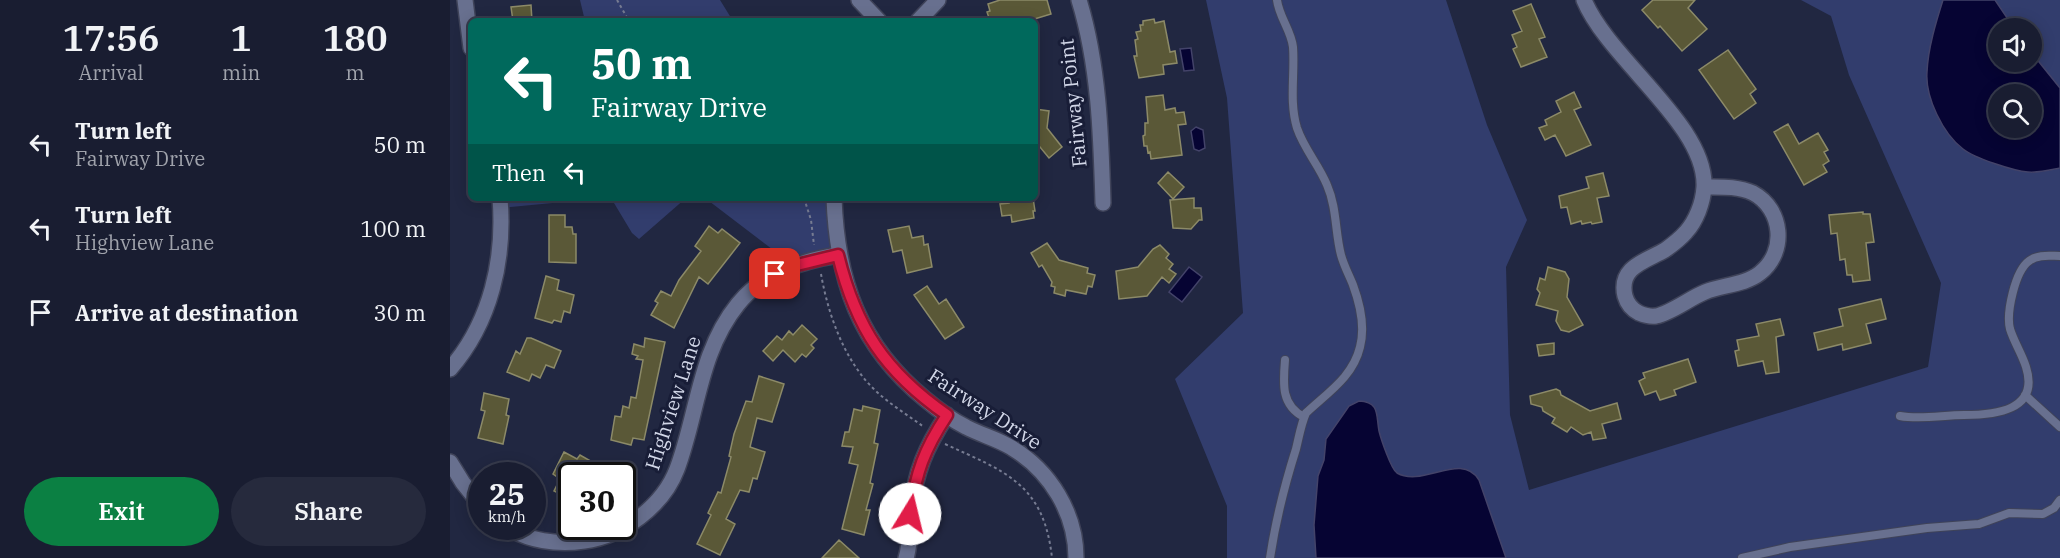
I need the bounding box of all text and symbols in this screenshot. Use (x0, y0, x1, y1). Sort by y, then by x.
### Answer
text: 17:56 (62, 14, 160, 61)
text: 1 (230, 14, 252, 61)
text: 180 (323, 14, 388, 61)
map controls (1988, 18, 2042, 138)
button: sound (1988, 18, 2042, 72)
text: 50 m (591, 36, 692, 91)
street label: Fairway Point (1052, 37, 1093, 169)
icon: left (492, 42, 570, 120)
text: Arrival (78, 59, 144, 86)
text: min (222, 59, 260, 86)
text: m (346, 59, 365, 86)
button: search (1988, 84, 2042, 138)
text: Fairway Drive (591, 89, 767, 124)
text: Turn left (75, 116, 171, 145)
icon: left (24, 128, 57, 161)
text: 50 m (374, 130, 426, 159)
text: Fairway Drive (75, 145, 205, 172)
icon: left (558, 156, 591, 189)
text: Then (492, 158, 546, 187)
text: Turn left (75, 200, 171, 229)
icon: left (24, 212, 57, 245)
text: 100 m (360, 214, 426, 243)
text: Highview Lane (75, 229, 214, 256)
pin (749, 248, 800, 299)
icon: arrive (758, 257, 791, 290)
icon: arrive (24, 296, 57, 329)
text: Arrive at destination (75, 298, 298, 327)
text: 30 m (374, 298, 426, 327)
street label: Highview Lane (638, 332, 707, 473)
street label: Fairway Drive (923, 362, 1047, 455)
speed limit sign: 30 (558, 462, 636, 540)
text: 25 (489, 474, 525, 513)
button: Exit (24, 477, 219, 546)
button: Share (231, 477, 426, 546)
position arrow (878, 482, 942, 546)
text: km/h (488, 507, 526, 526)

